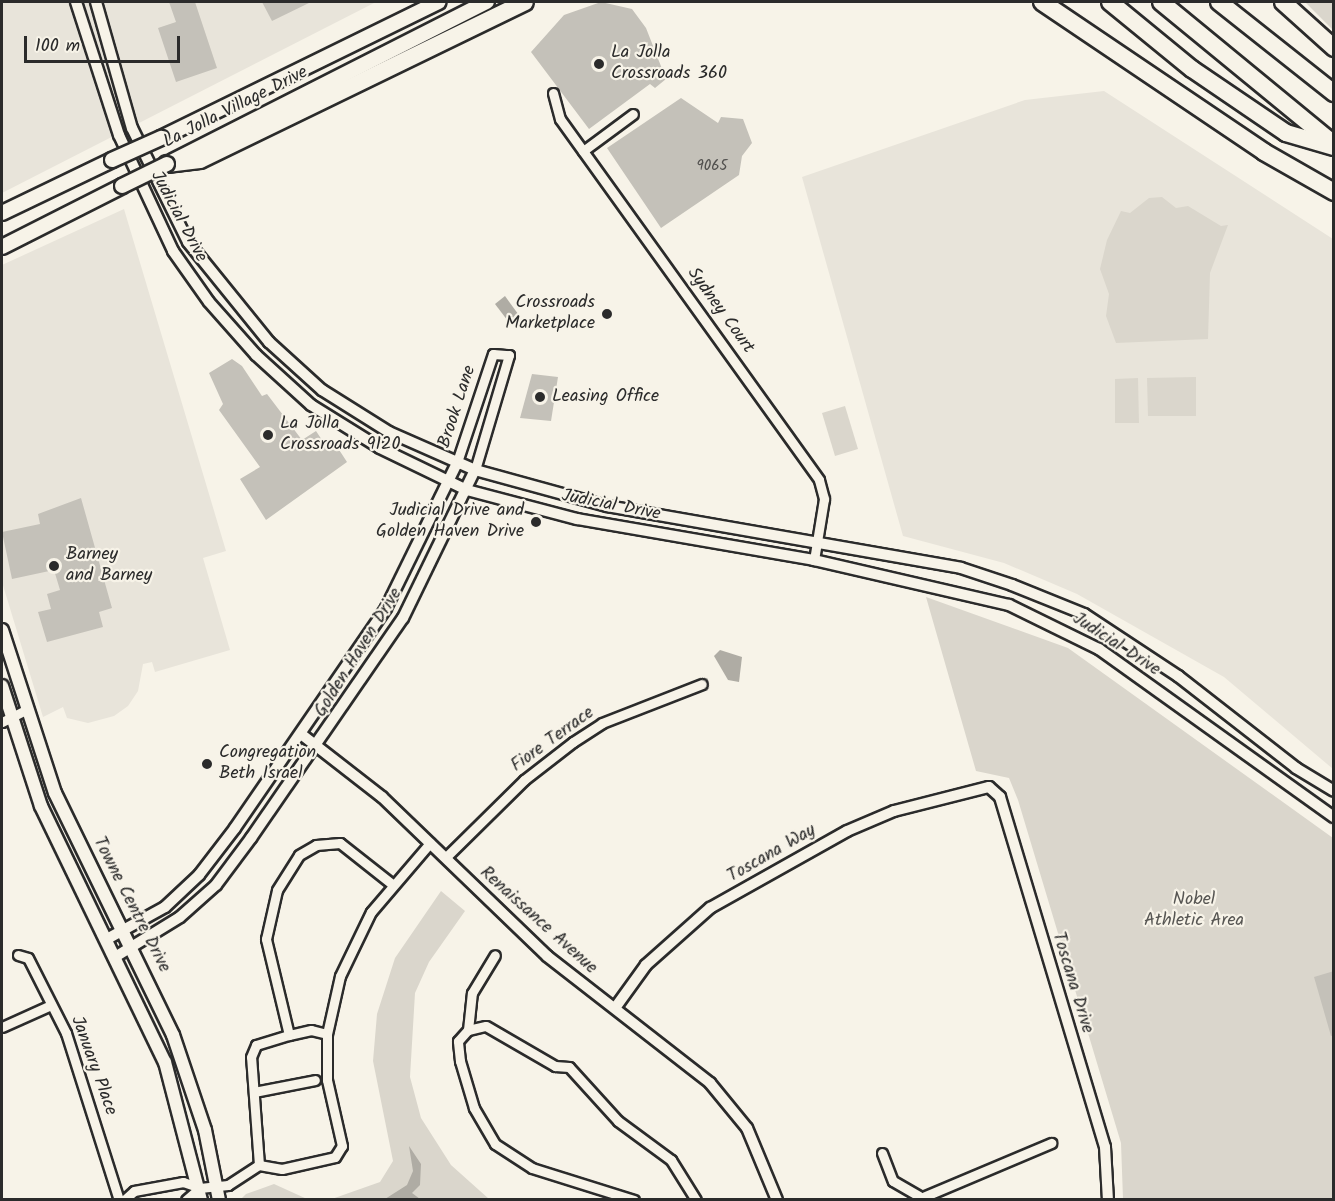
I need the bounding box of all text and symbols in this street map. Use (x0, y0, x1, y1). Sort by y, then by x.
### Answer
scale bar (27, 24, 183, 62)
text: 100 m (35, 32, 80, 61)
place label: La Jolla Crossroads 360 (611, 43, 727, 86)
marker: La Jolla Crossroads 360 (592, 57, 606, 71)
street label: La Jolla Village Drive (160, 62, 312, 154)
house number: 9065 (696, 158, 728, 176)
street label: Judicial Drive (145, 168, 211, 266)
street label: Sydney Court (682, 264, 758, 358)
place label: Crossroads Marketplace (505, 293, 595, 336)
marker: Crossroads Marketplace (600, 307, 614, 321)
street label: Brook Lane (435, 363, 481, 451)
place label: Leasing Office (552, 386, 659, 408)
marker: Leasing Office (533, 390, 547, 404)
place label: La Jolla Crossroads 9120 (280, 414, 401, 456)
marker: La Jolla Crossroads 9120 (261, 428, 275, 442)
street label: Judicial Drive (560, 486, 662, 526)
place label: Judicial Drive and Golden Haven Drive (376, 501, 524, 544)
marker: Judicial Drive and Golden Haven Drive (529, 515, 543, 529)
place label: Barney and Barney (66, 545, 152, 588)
marker: Barney and Barney (47, 559, 61, 573)
street label: Golden Haven Drive (311, 585, 407, 721)
street label: Judicial Drive (1068, 609, 1164, 681)
street label: Fiore Terrace (507, 703, 599, 777)
place label: Congregation Beth Israel (219, 743, 316, 786)
marker: Congregation Beth Israel (200, 757, 214, 771)
street label: Toscana Way (724, 820, 820, 888)
street label: Towne Centre Drive (88, 834, 174, 976)
street label: Renaissance Avenue (475, 863, 601, 979)
park label: Nobel Athletic Area (1144, 890, 1244, 932)
street label: Toscana Drive (1046, 930, 1098, 1036)
street label: January Place (65, 1013, 121, 1119)

